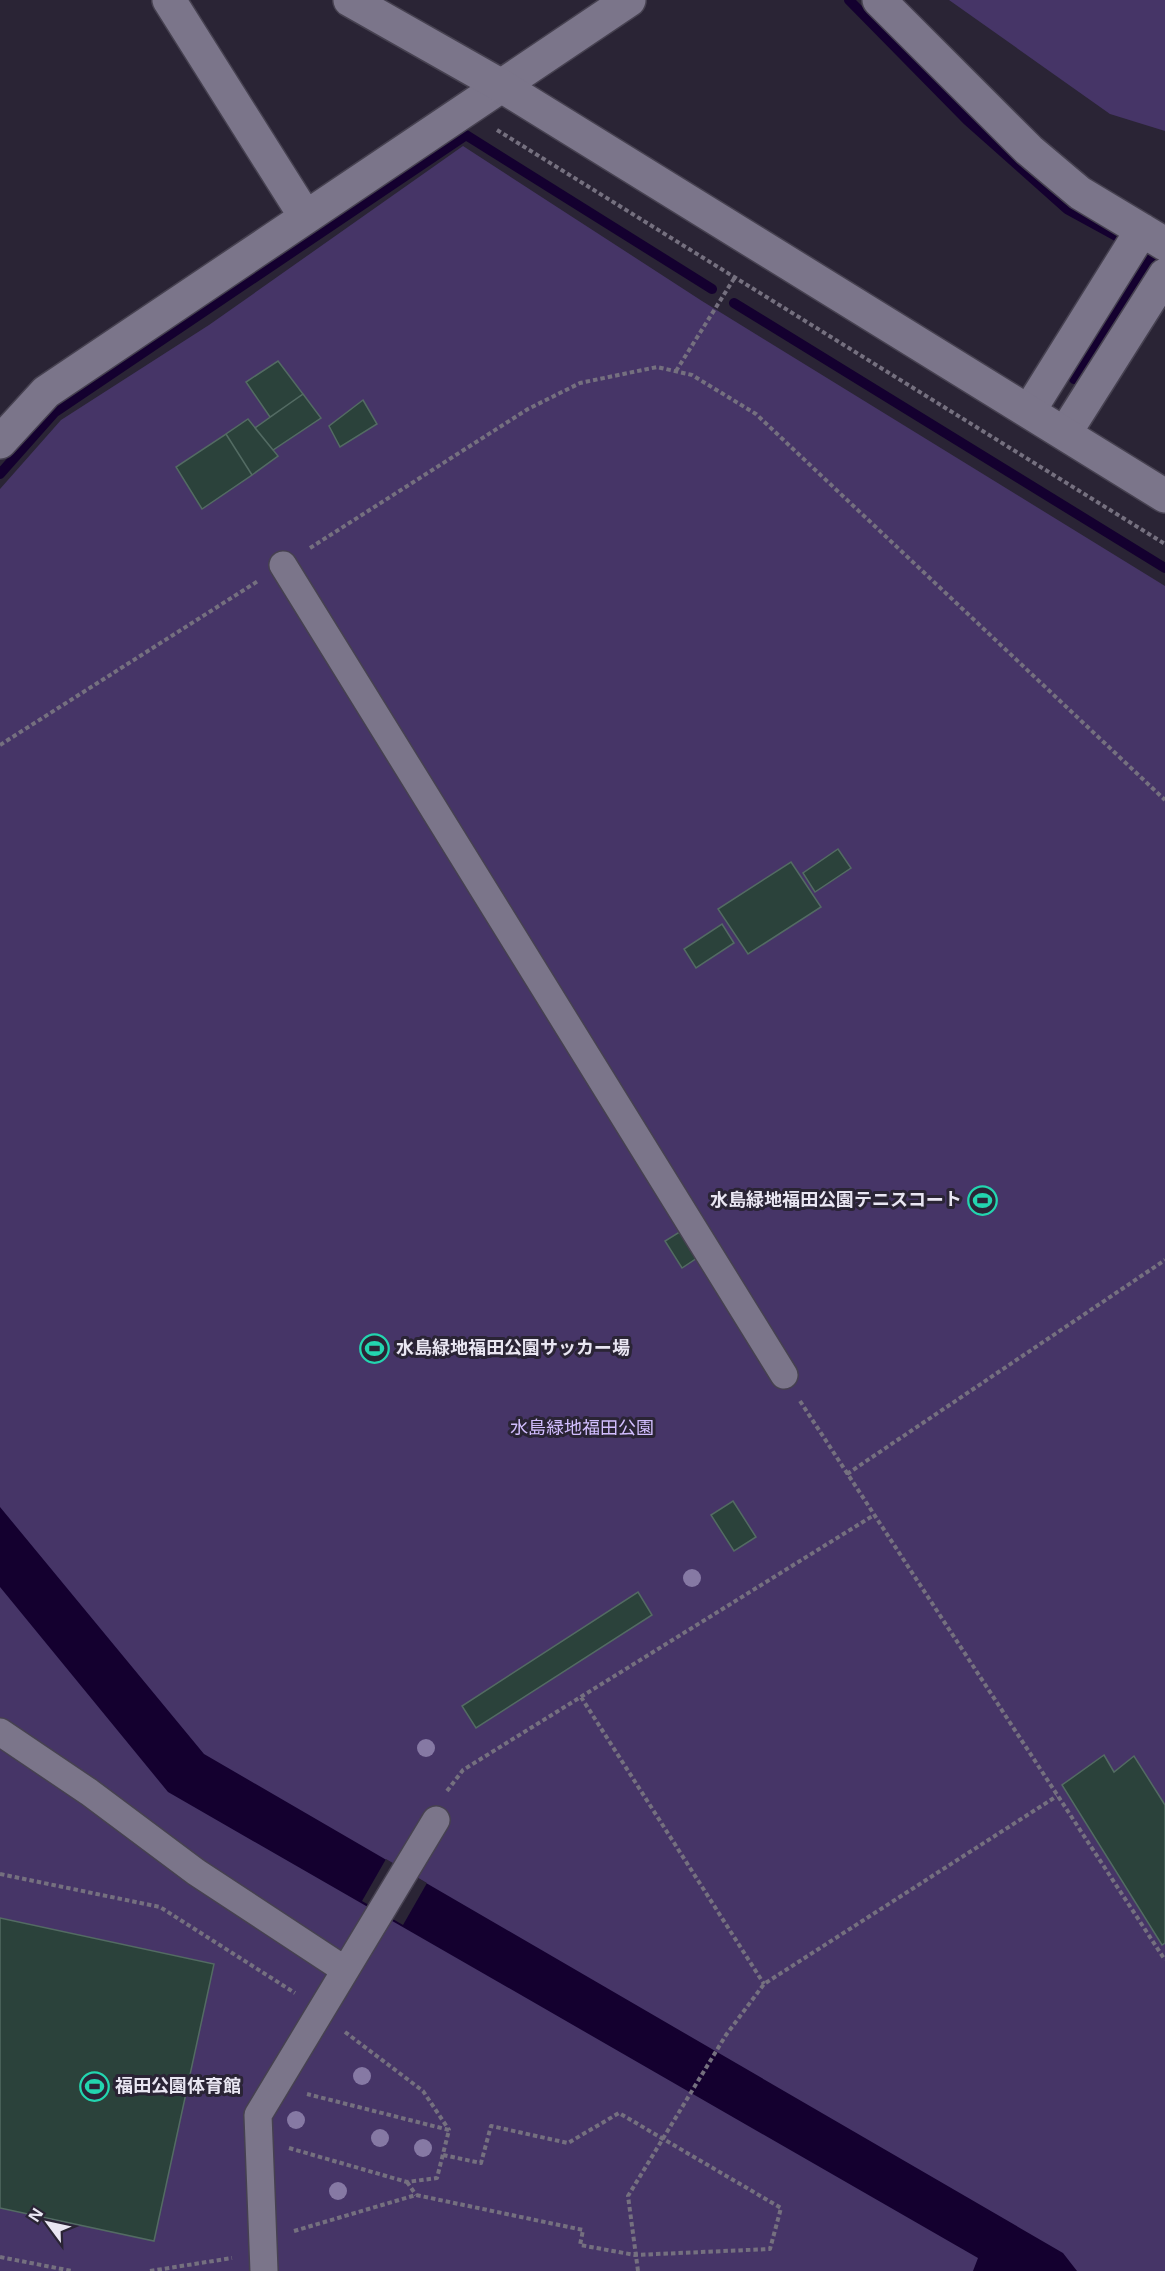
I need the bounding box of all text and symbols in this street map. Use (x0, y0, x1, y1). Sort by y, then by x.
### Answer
sports icon: 水島緑地福田公園テニスコート (967, 1184, 999, 1216)
place label: 水島緑地福田公園テニスコート (710, 1187, 962, 1211)
sports icon: 水島緑地福田公園サッカー場 (359, 1332, 391, 1364)
place label: 水島緑地福田公園サッカー場 (396, 1335, 630, 1359)
park label: 水島緑地福田公園 (510, 1415, 654, 1439)
sports icon: 福田公園体育館 (78, 2070, 110, 2102)
place label: 福田公園体育館 (115, 2073, 241, 2097)
north arrow (18, 2193, 78, 2253)
text: N (23, 2203, 48, 2226)

